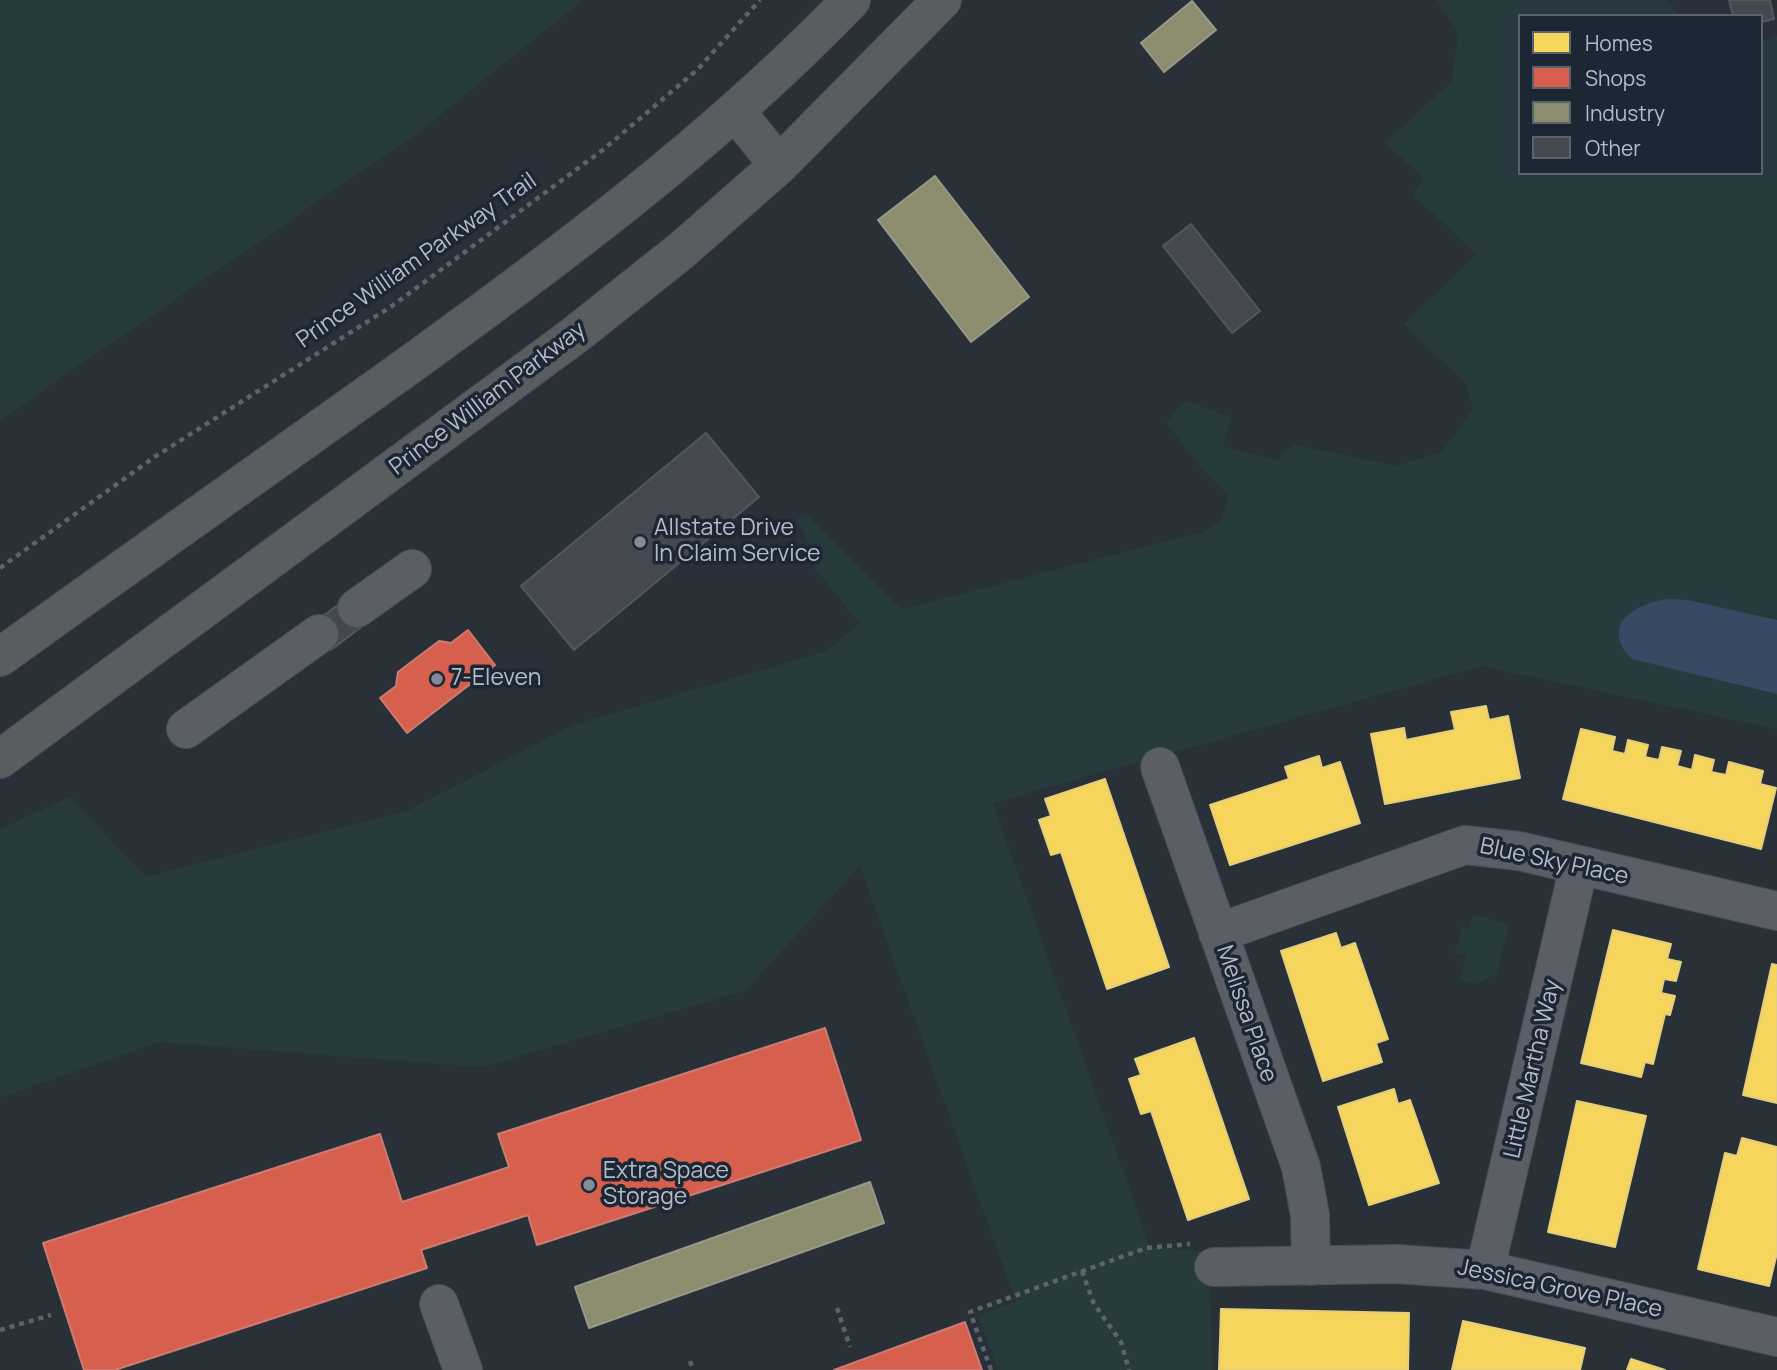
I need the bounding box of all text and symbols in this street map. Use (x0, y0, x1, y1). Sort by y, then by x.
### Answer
legend (1518, 14, 1763, 175)
text: Homes (1585, 29, 1653, 57)
text: Shops (1585, 64, 1646, 92)
text: Industry (1585, 99, 1665, 127)
text: Other (1585, 134, 1641, 162)
street label: Prince William Parkway Trail (292, 168, 542, 354)
street label: Prince William Parkway (385, 316, 591, 482)
place label: Allstate Drive In Claim Service (654, 515, 821, 569)
marker: Allstate Drive In Claim Service (632, 534, 648, 550)
place label: 7-Eleven (451, 665, 541, 693)
marker: 7-Eleven (429, 671, 445, 687)
street label: Blue Sky Place (1477, 833, 1631, 891)
street label: Melissa Place (1210, 942, 1282, 1086)
street label: Little Martha Way (1499, 977, 1567, 1161)
place label: Extra Space Storage (603, 1158, 729, 1212)
marker: Extra Space Storage (581, 1177, 597, 1193)
street label: Jessica Grove Place (1455, 1254, 1665, 1324)

